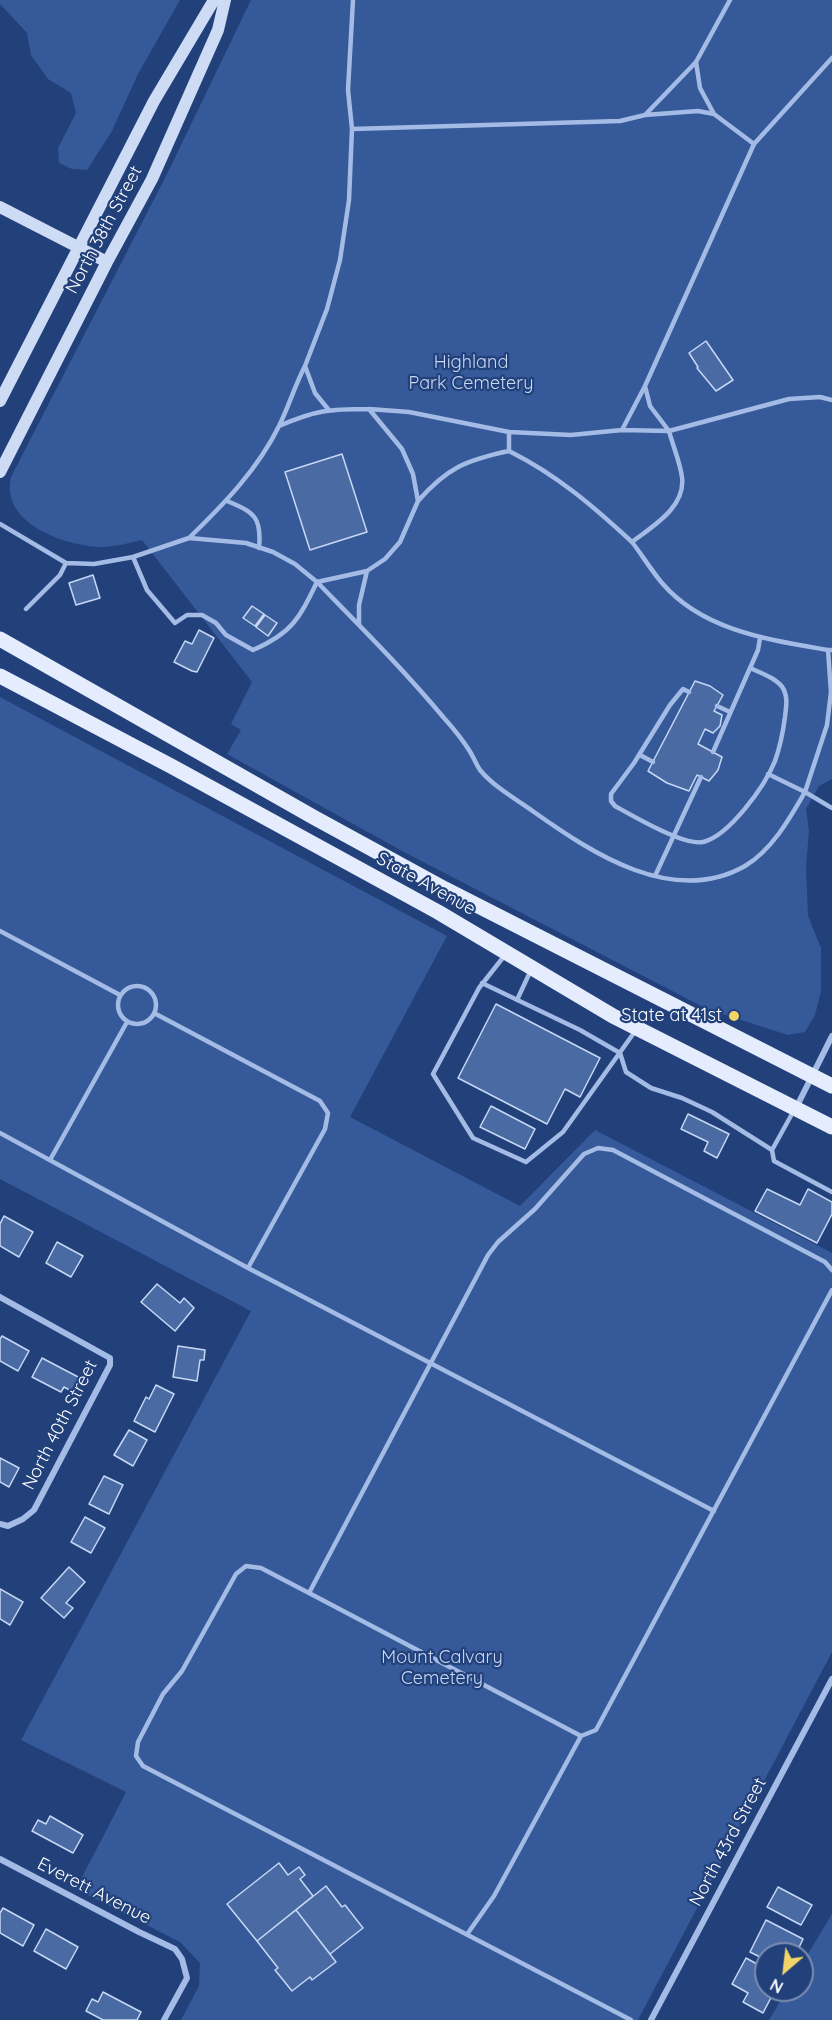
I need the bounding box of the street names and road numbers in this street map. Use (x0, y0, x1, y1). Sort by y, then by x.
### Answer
street label: North 38th Street (61, 162, 147, 298)
street label: State Avenue (373, 848, 479, 920)
street label: North 40th Street (18, 1356, 102, 1494)
street label: North 43rd Street (685, 1774, 771, 1910)
street label: Everett Avenue (33, 1853, 155, 1929)

